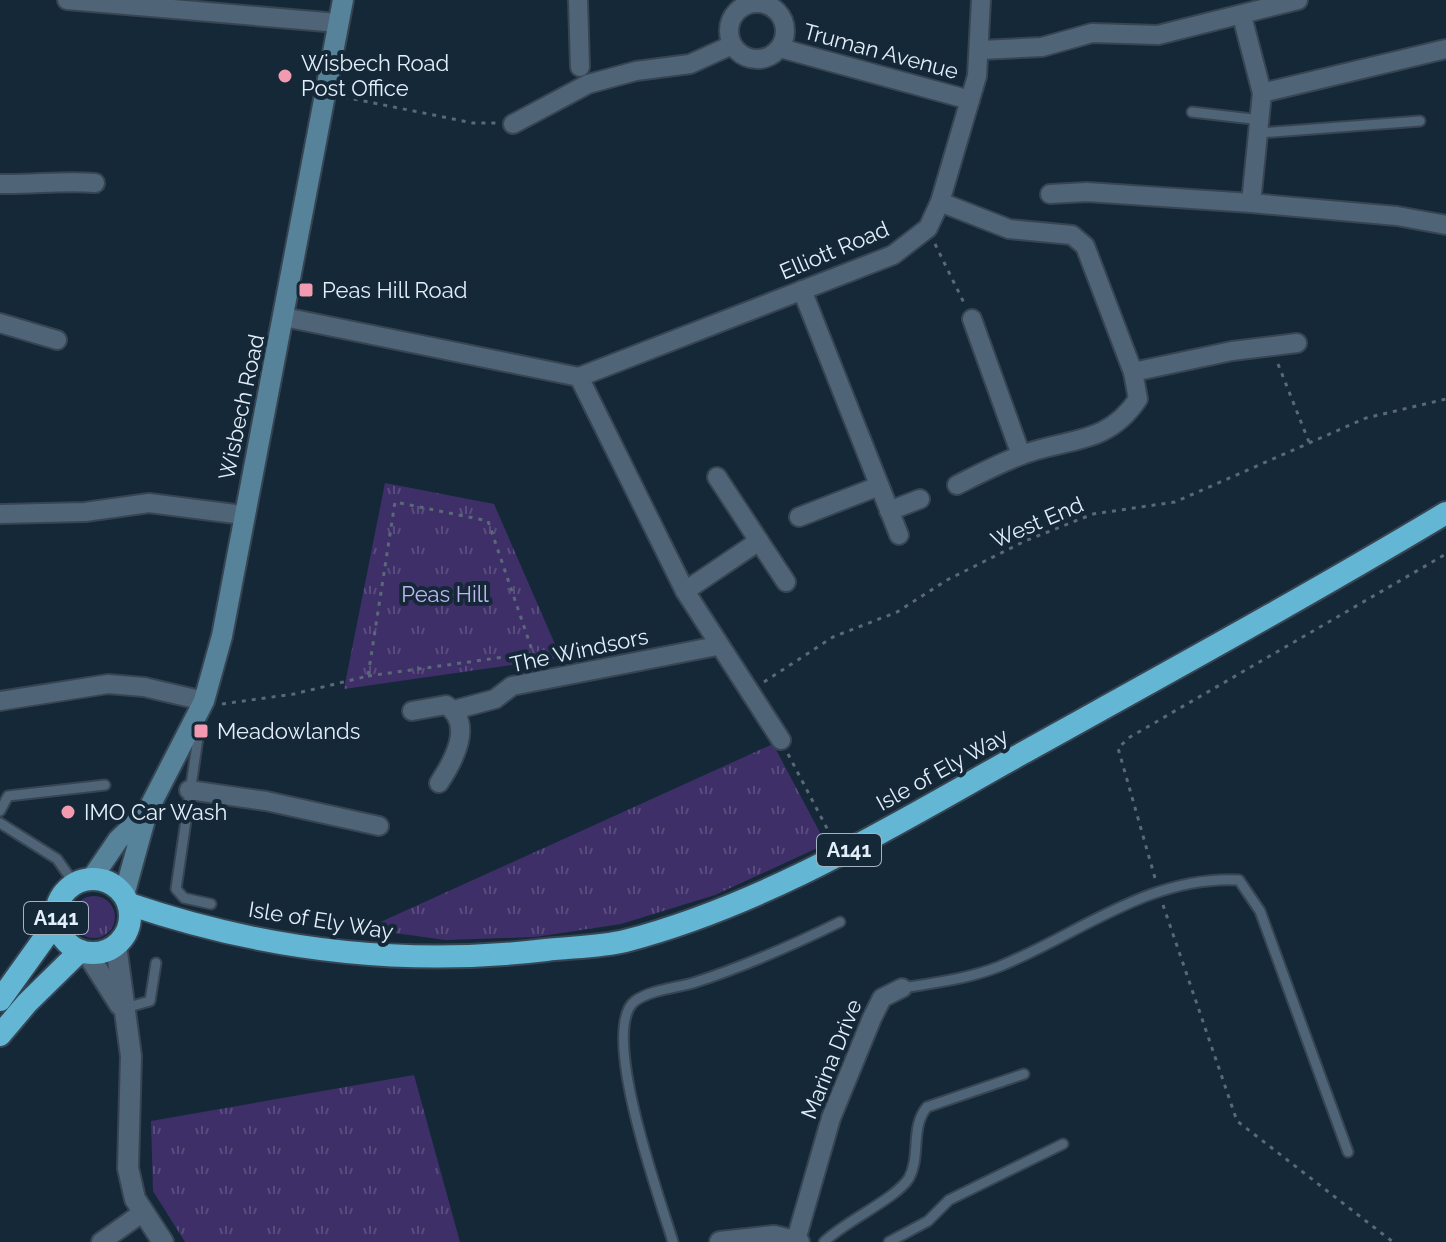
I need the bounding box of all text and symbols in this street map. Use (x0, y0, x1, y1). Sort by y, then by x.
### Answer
street label: Truman Avenue (801, 18, 961, 84)
place label: Wisbech Road Post Office (301, 50, 449, 101)
marker: Wisbech Road Post Office (276, 67, 294, 85)
street label: Elliott Road (775, 215, 893, 285)
place label: Peas Hill Road (322, 277, 467, 303)
marker: Peas Hill Road (297, 281, 315, 299)
street label: Wisbech Road (213, 332, 269, 482)
street label: West End (987, 491, 1087, 553)
park label: Peas Hill (401, 581, 489, 607)
street label: The Windsors (508, 623, 650, 677)
place label: Meadowlands (217, 718, 360, 744)
marker: Meadowlands (192, 722, 210, 740)
street label: Isle of Ely Way (872, 722, 1012, 816)
place label: IMO Car Wash (84, 799, 227, 825)
marker: IMO Car Wash (59, 803, 77, 821)
road number: A141 (817, 834, 881, 866)
street label: Isle of Ely Way (247, 896, 395, 944)
road number: A141 (24, 902, 88, 934)
street label: Marina Drive (795, 995, 867, 1123)

